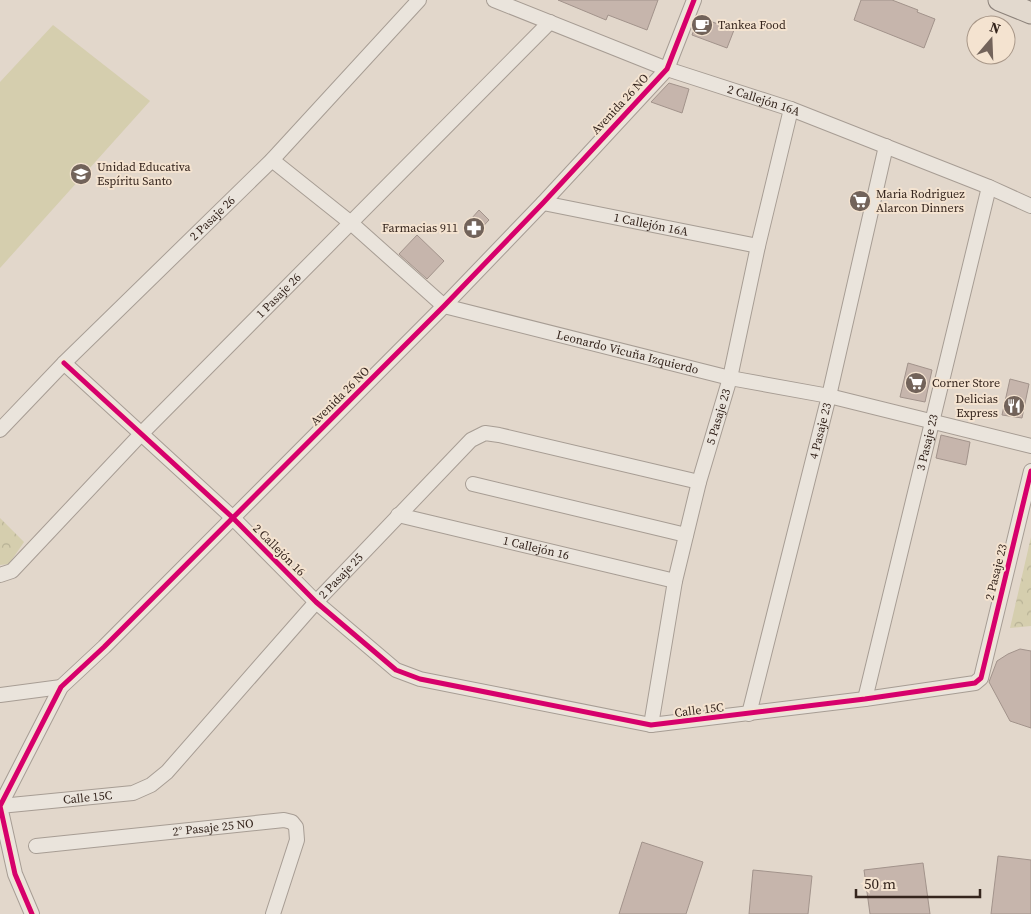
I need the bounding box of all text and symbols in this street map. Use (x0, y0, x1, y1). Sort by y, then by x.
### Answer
cafe icon: Tankea Food (690, 13, 714, 37)
north arrow (966, 15, 1016, 65)
place label: Tankea Food (718, 17, 786, 33)
text: N (987, 17, 1003, 39)
street label: Avenida 26 NO (588, 70, 652, 138)
street label: 2 Callejón 16A (725, 81, 803, 120)
place label: Unidad Educativa Espíritu Santo (97, 159, 192, 189)
school or university icon: Unidad Educativa Espíritu Santo (69, 162, 93, 186)
place label: Maria Rodriguez Alarcon Dinners (876, 186, 965, 216)
supermarket icon: Maria Rodriguez Alarcon Dinners (848, 189, 872, 213)
street label: 2 Pasaje 26 (186, 192, 239, 244)
street label: 1 Callejón 16A (612, 209, 690, 240)
pharmacy icon: Farmacias 911 (462, 216, 486, 240)
place label: Farmacias 911 (382, 220, 458, 236)
street label: 1 Pasaje 26 (253, 269, 304, 322)
street label: Leonardo Vicuña Izquierdo (555, 327, 701, 378)
street label: Avenida 26 NO (307, 363, 373, 429)
supermarket icon: Corner Store (904, 371, 928, 395)
place label: Corner Store (932, 375, 1000, 391)
street label: 5 Pasaje 23 (703, 387, 734, 447)
place label: Delicias Express (956, 391, 998, 421)
restaurant icon: Delicias Express (1002, 394, 1026, 418)
street label: 4 Pasaje 23 (805, 401, 835, 461)
street label: 3 Pasaje 23 (913, 413, 942, 472)
street label: 2 Callejón 16 (249, 520, 309, 580)
street label: 1 Callejón 16 (501, 532, 571, 564)
street label: 2 Pasaje 23 (981, 542, 1011, 602)
street label: 2 Pasaje 25 (315, 550, 367, 602)
street label: Calle 15C (674, 699, 725, 721)
street label: Calle 15C (62, 787, 113, 808)
street label: 2° Pasaje 25 NO (172, 815, 254, 840)
scale bar (856, 866, 980, 898)
text: 50 m (864, 873, 896, 894)

